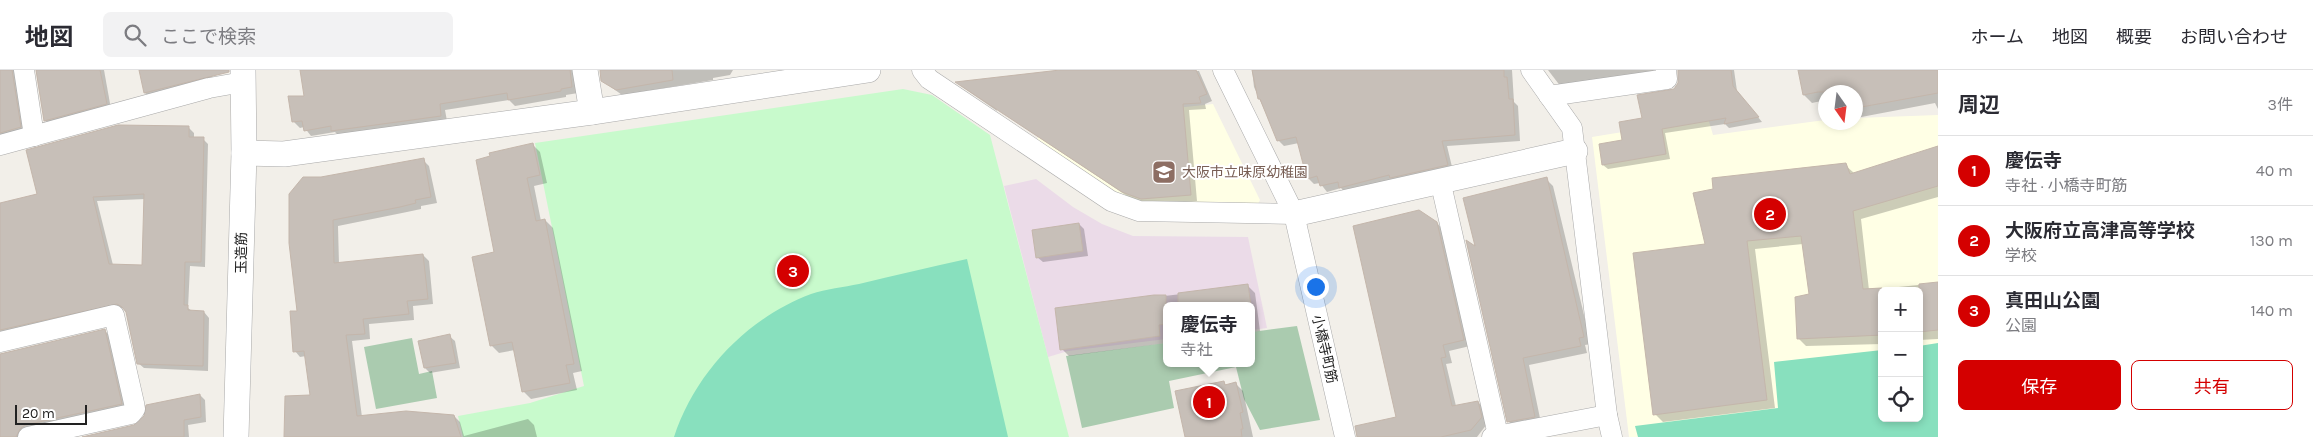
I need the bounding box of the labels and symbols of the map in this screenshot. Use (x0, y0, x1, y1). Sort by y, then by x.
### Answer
north arrow (1818, 85, 1863, 130)
school or university icon: 大阪市立味原幼稚園 (1151, 159, 1177, 185)
place label: 大阪市立味原幼稚園 (1182, 164, 1308, 181)
pin: 2 (1754, 195, 1786, 233)
street label: 玉造筋 (233, 232, 250, 274)
pin: 3 (777, 252, 809, 290)
your location (1303, 274, 1329, 300)
street label: 小橋寺町筋 (1308, 313, 1341, 385)
pin: 1 (1193, 383, 1225, 421)
scale bar (15, 402, 88, 425)

